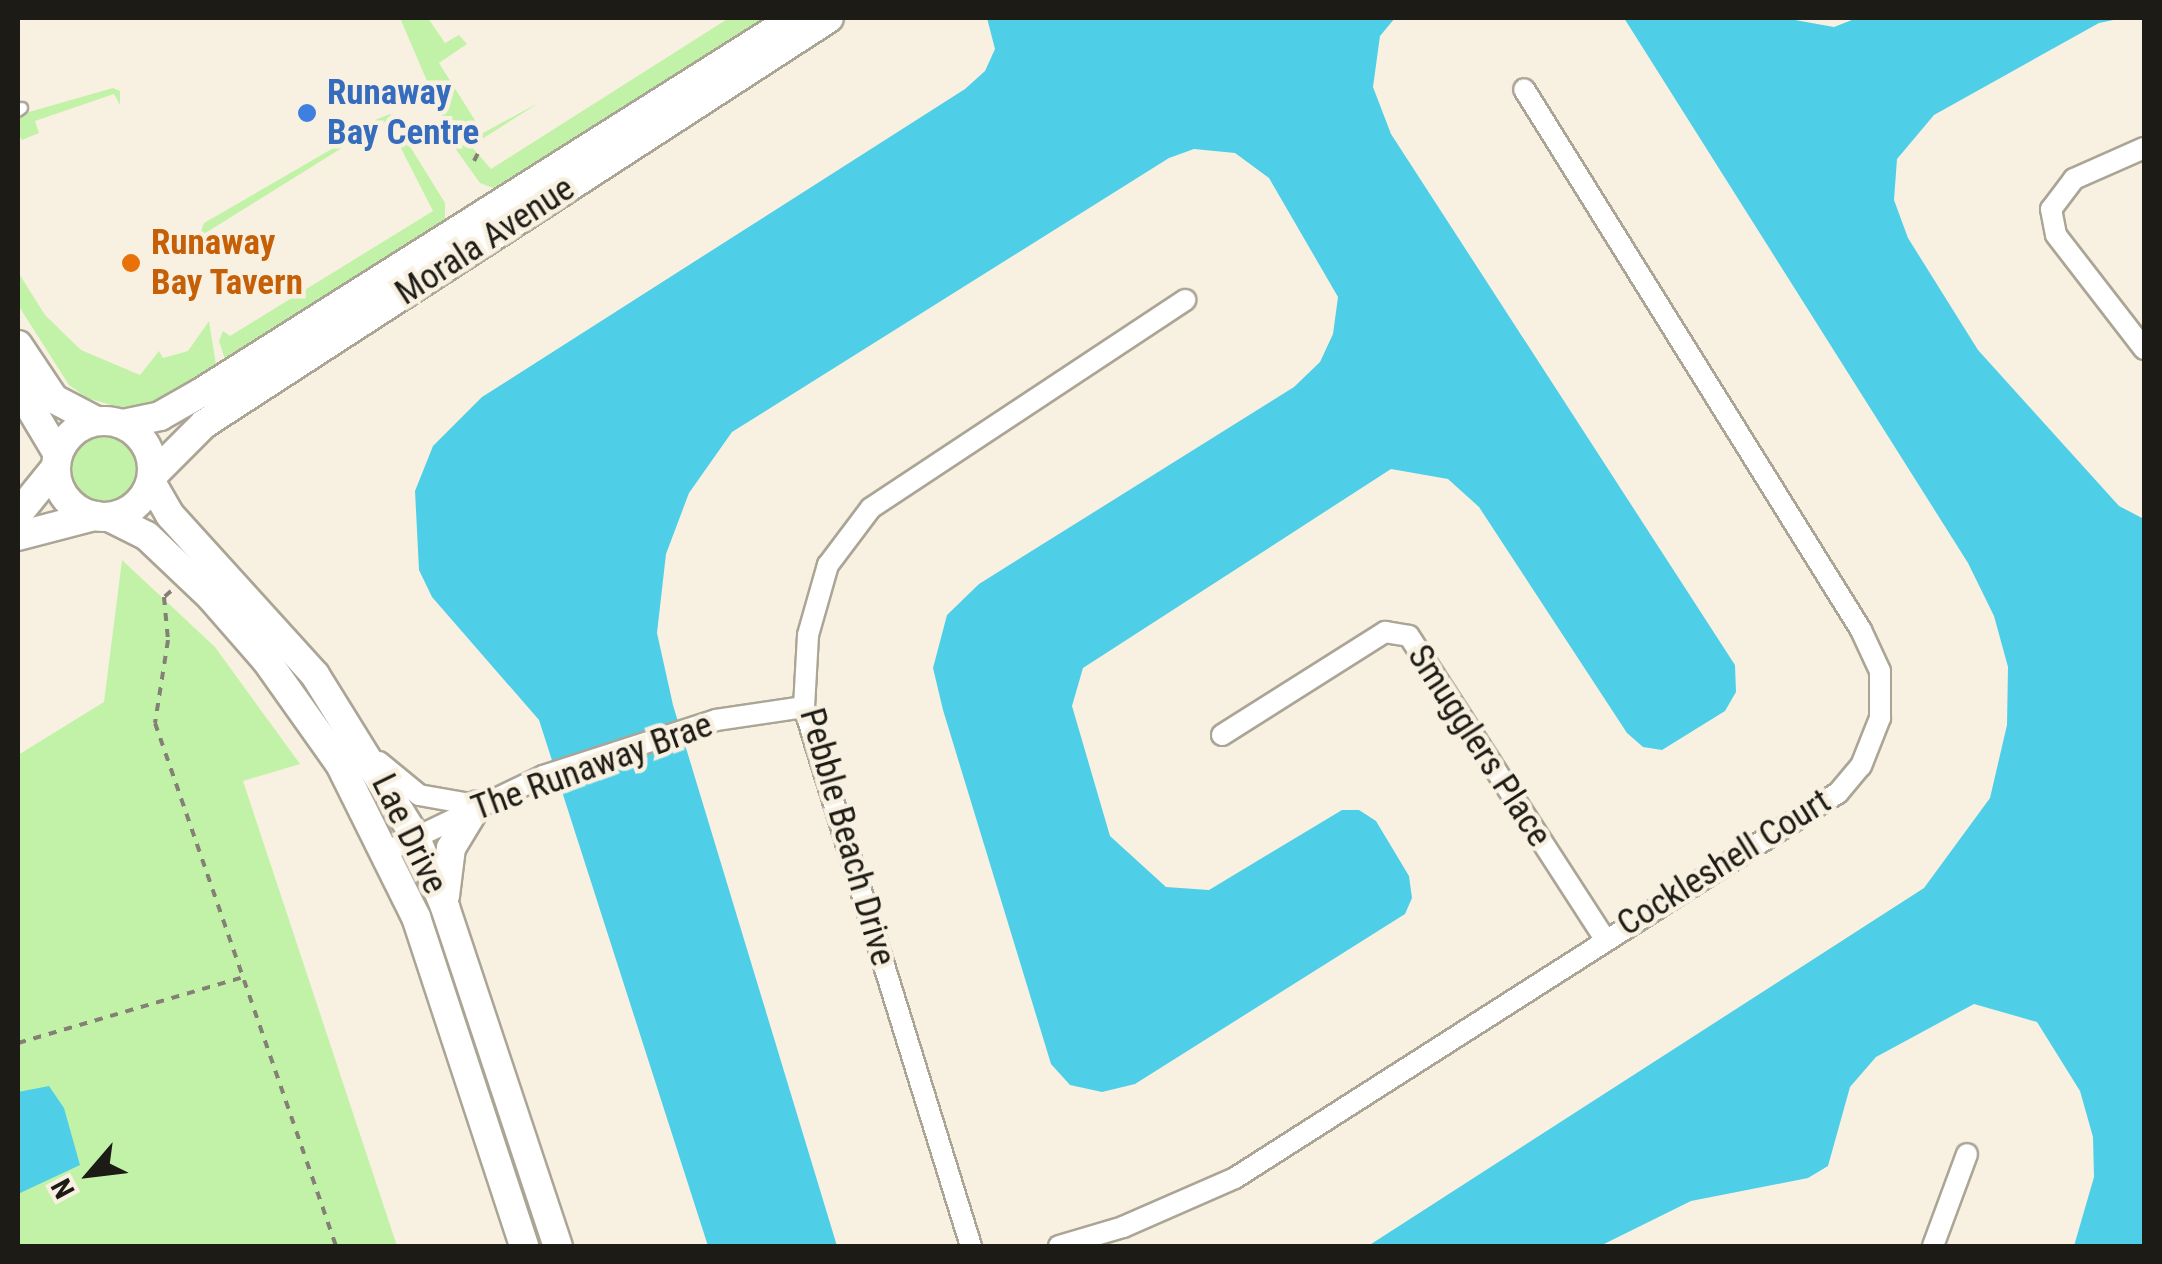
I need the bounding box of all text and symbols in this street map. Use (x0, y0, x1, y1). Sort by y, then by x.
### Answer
place label: Runaway Bay Centre (327, 72, 479, 154)
marker: Runaway Bay Centre (296, 102, 318, 124)
street label: Morala Avenue (388, 168, 582, 314)
place label: Runaway Bay Tavern (151, 222, 304, 304)
marker: Runaway Bay Tavern (120, 252, 142, 274)
street label: Smugglers Place (1398, 637, 1560, 855)
street label: Pebble Beach Drive (790, 703, 904, 971)
street label: The Runaway Brae (466, 704, 718, 830)
street label: Lae Drive (362, 767, 456, 901)
street label: Cockleshell Court (1610, 781, 1838, 945)
north arrow (40, 1124, 140, 1224)
text: N (44, 1173, 82, 1204)

